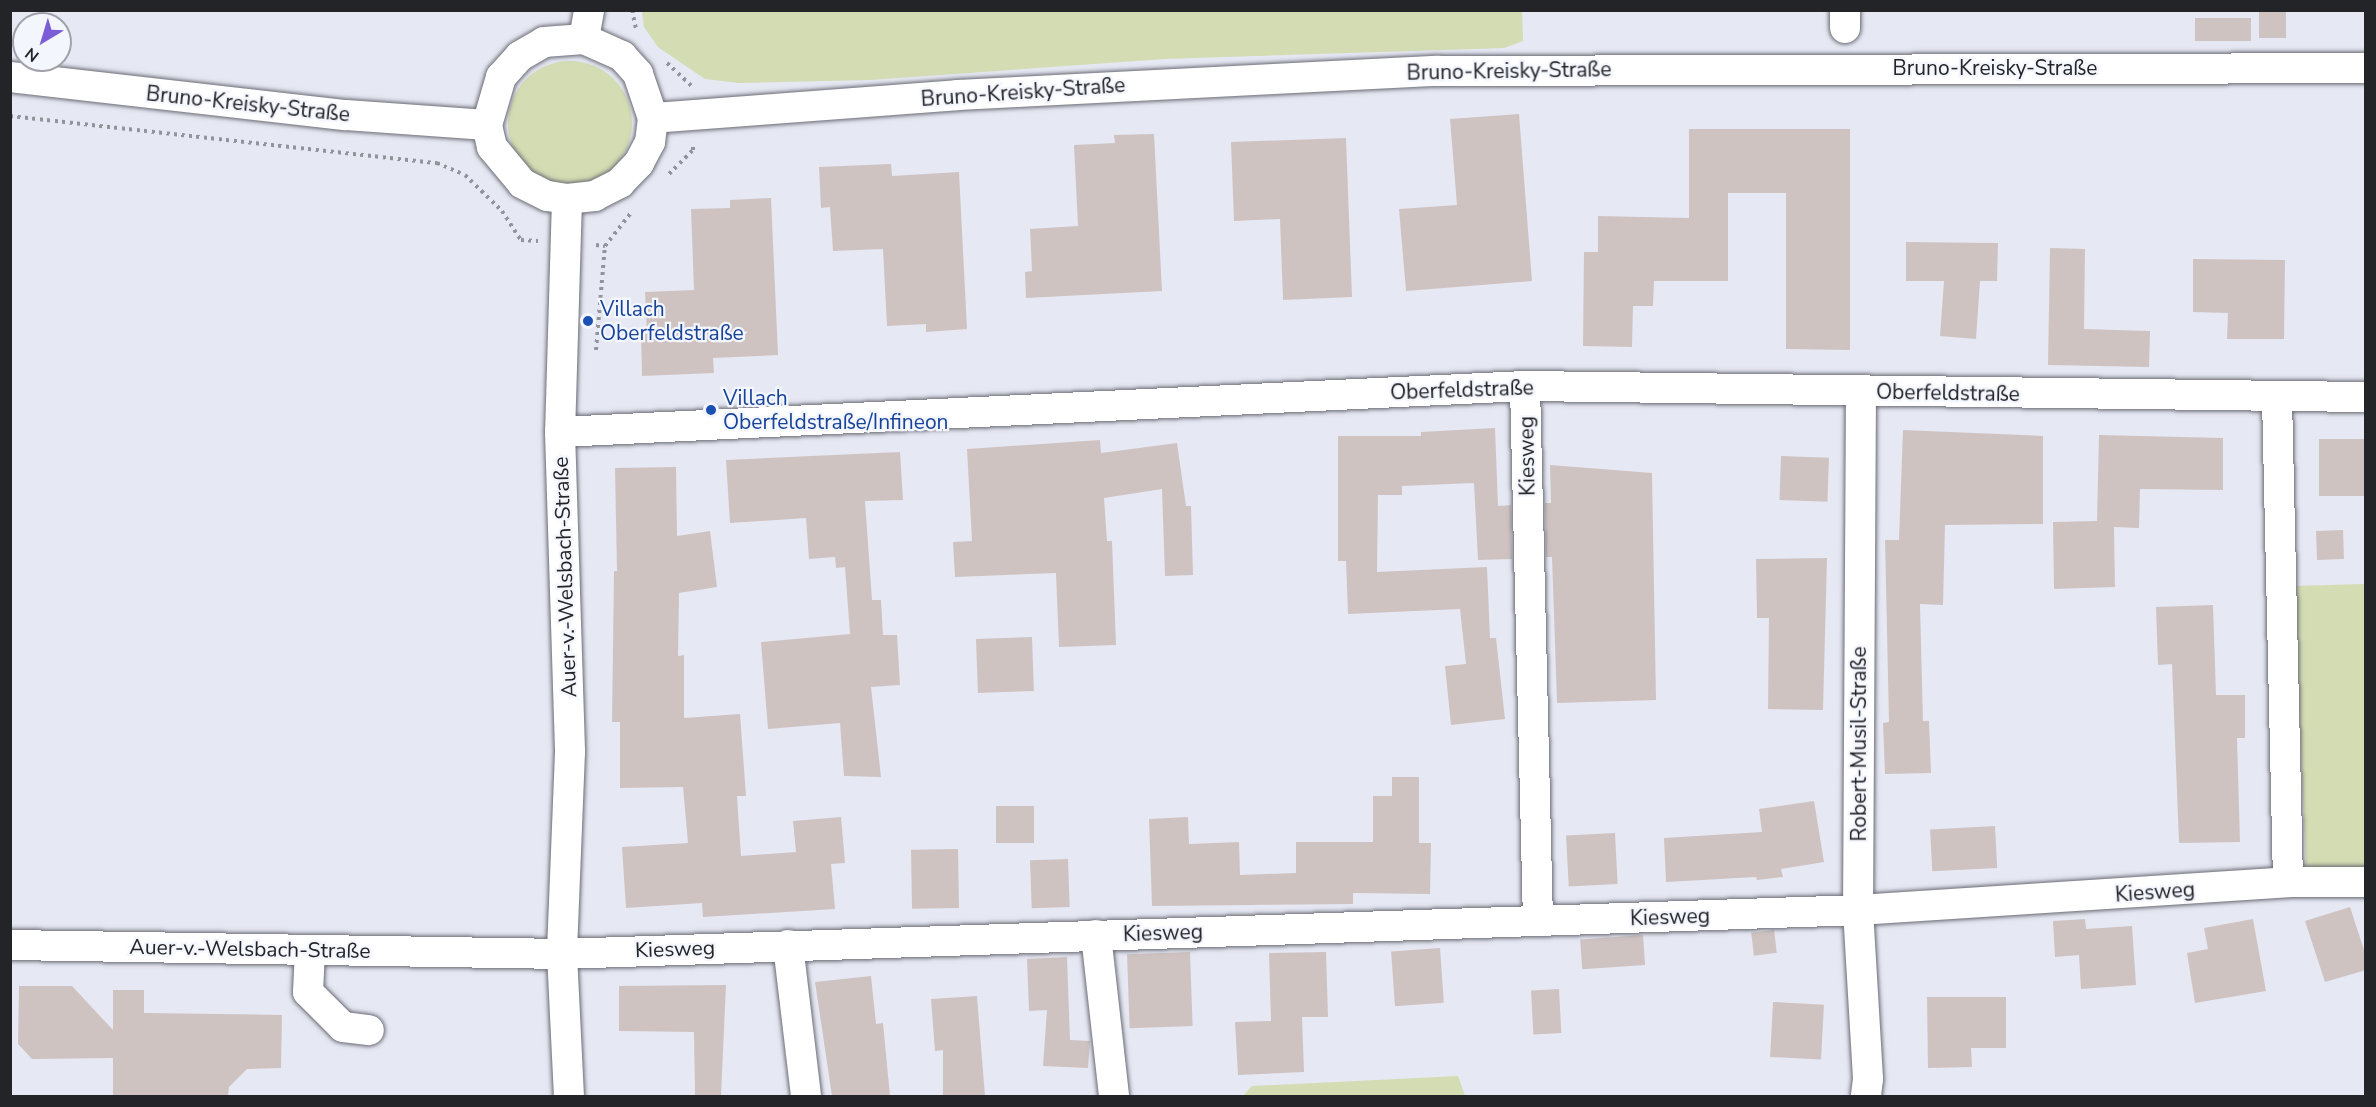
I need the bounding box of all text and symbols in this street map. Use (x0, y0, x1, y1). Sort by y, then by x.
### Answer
north arrow (12, 12, 72, 72)
text: N (21, 42, 44, 67)
street label: Bruno-Kreisky-Straße (1893, 55, 2097, 81)
street label: Bruno-Kreisky-Straße (1406, 57, 1612, 85)
street label: Bruno-Kreisky-Straße (920, 72, 1126, 112)
street label: Bruno-Kreisky-Straße (145, 81, 351, 127)
place label: Villach Oberfeldstraße (600, 296, 744, 346)
marker: Villach Oberfeldstraße (581, 314, 595, 328)
street label: Oberfeldstraße (1390, 375, 1534, 405)
street label: Oberfeldstraße (1876, 379, 2020, 407)
place label: Villach Oberfeldstraße/Infineon (723, 385, 949, 435)
marker: Villach Oberfeldstraße/Infineon (704, 403, 718, 417)
street label: Kiesweg (1514, 416, 1540, 496)
street label: Auer-v.-Welsbach-Straße (548, 456, 582, 698)
street label: Robert-Musil-Straße (1846, 646, 1872, 842)
street label: Kiesweg (2114, 877, 2196, 907)
street label: Kiesweg (1630, 903, 1710, 931)
street label: Kiesweg (1123, 919, 1203, 947)
street label: Auer-v.-Welsbach-Straße (129, 934, 371, 964)
street label: Kiesweg (635, 935, 715, 963)

